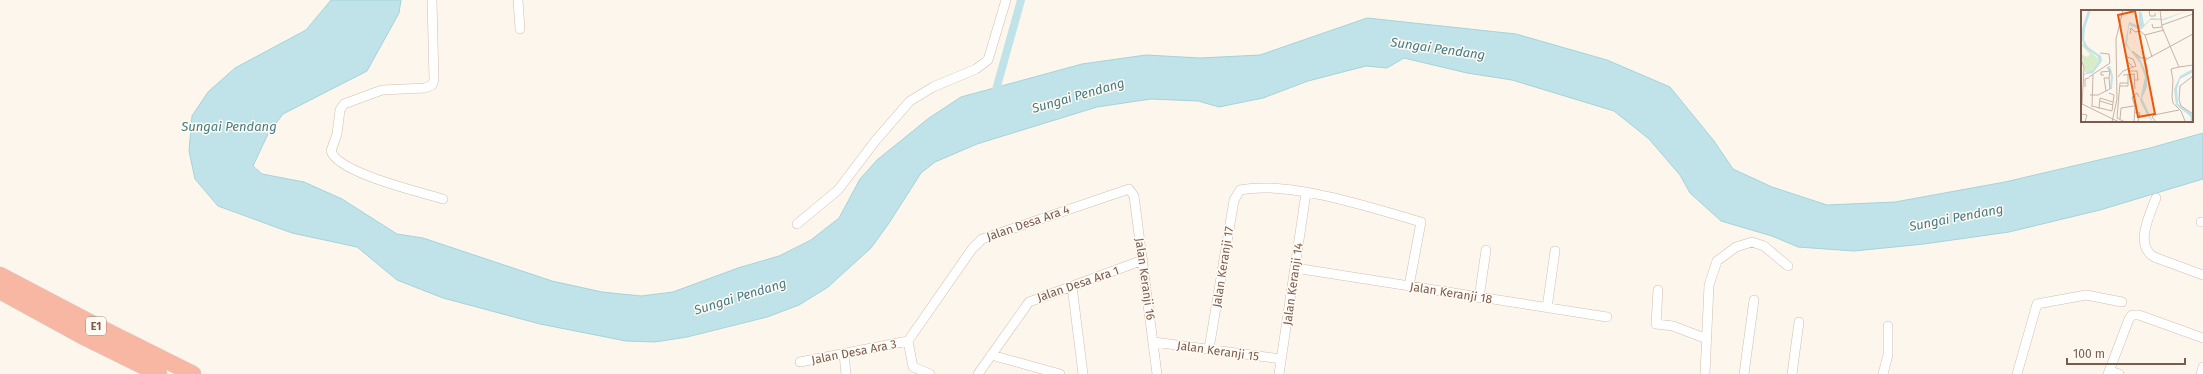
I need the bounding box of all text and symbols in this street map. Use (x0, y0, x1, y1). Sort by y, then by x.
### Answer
inset map (2081, 10, 2193, 122)
water label: Sungai Pendang (1389, 34, 1486, 63)
water label: Sungai Pendang (1029, 75, 1126, 116)
water label: Sungai Pendang (180, 119, 277, 134)
water label: Sungai Pendang (1907, 201, 2004, 234)
street label: Jalan Desa Ara 4 (985, 202, 1072, 244)
street label: Jalan Keranji 17 (1210, 225, 1236, 309)
street label: Jalan Keranji 16 (1132, 237, 1158, 321)
street label: Jalan Keranji 14 (1280, 241, 1306, 326)
street label: Jalan Desa Ara 1 (1035, 263, 1121, 305)
water label: Sungai Pendang (691, 275, 788, 318)
street label: Jalan Keranji 18 (1409, 280, 1494, 306)
road number: E1 (86, 317, 106, 335)
street label: Jalan Desa Ara 3 (810, 337, 898, 367)
street label: Jalan Keranji 15 (1176, 338, 1260, 364)
scale bar (2067, 340, 2185, 366)
text: 100 m (2073, 347, 2105, 361)

